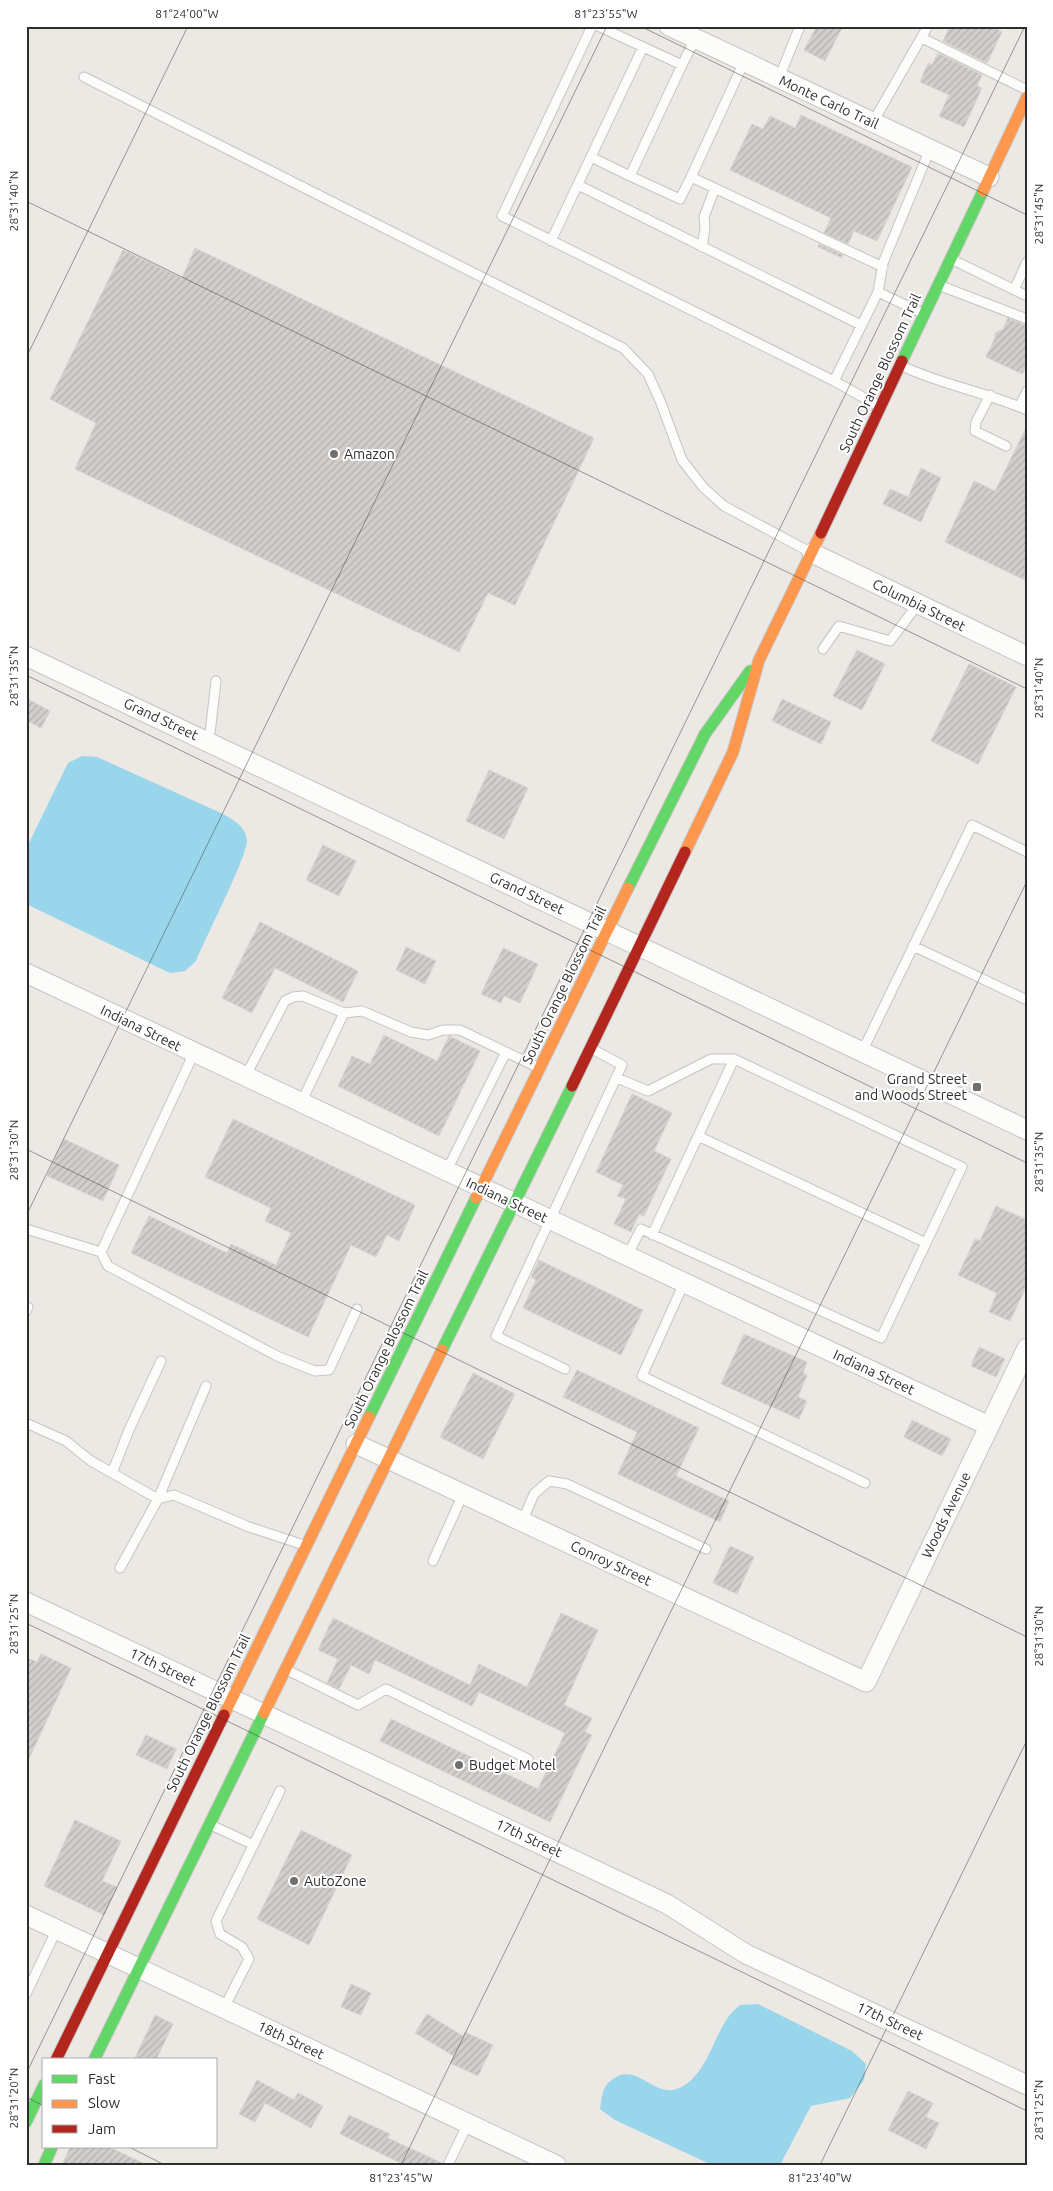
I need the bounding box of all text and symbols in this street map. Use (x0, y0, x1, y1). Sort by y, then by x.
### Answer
text: 81°24'00"W (155, 7, 219, 20)
text: 81°23'55"W (574, 7, 638, 20)
street label: Monte Carlo Trail (777, 72, 882, 132)
text: 28°31'40"N (7, 171, 20, 231)
text: 28°31'45"N (1032, 184, 1045, 244)
street label: South Orange Blossom Trail (836, 291, 924, 455)
place label: Amazon (344, 446, 395, 462)
marker: Amazon (328, 448, 340, 460)
street label: Columbia Street (870, 576, 969, 635)
text: 28°31'35"N (7, 646, 20, 706)
text: 28°31'40"N (1032, 658, 1045, 718)
street label: Grand Street (121, 695, 201, 743)
street label: Grand Street (487, 869, 567, 917)
street label: South Orange Blossom Trail (519, 903, 609, 1067)
street label: Indiana Street (98, 1002, 184, 1055)
place label: Grand Street and Woods Street (855, 1071, 967, 1103)
marker: Grand Street and Woods Street (971, 1081, 983, 1093)
text: 28°31'30"N (7, 1120, 20, 1180)
text: 28°31'35"N (1032, 1132, 1045, 1192)
street label: Indiana Street (464, 1174, 551, 1226)
street label: South Orange Blossom Trail (341, 1267, 431, 1431)
street label: Indiana Street (831, 1346, 918, 1398)
street label: Woods Avenue (918, 1469, 974, 1561)
street label: Conroy Street (568, 1537, 654, 1589)
text: 28°31'25"N (7, 1594, 20, 1654)
text: 28°31'30"N (1032, 1606, 1045, 1666)
street label: South Orange Blossom Trail (163, 1631, 253, 1795)
street label: 17th Street (127, 1645, 199, 1690)
place label: Budget Motel (469, 1757, 556, 1773)
marker: Budget Motel (453, 1759, 465, 1771)
street label: 17th Street (493, 1816, 565, 1861)
place label: AutoZone (304, 1873, 366, 1889)
marker: AutoZone (288, 1875, 300, 1887)
street label: 17th Street (854, 1999, 926, 2044)
street label: 18th Street (255, 2018, 327, 2063)
legend (42, 2058, 218, 2148)
text: 28°31'20"N (7, 2068, 20, 2128)
text: Fast (88, 2070, 116, 2087)
text: 28°31'25"N (1032, 2080, 1045, 2140)
text: Slow (88, 2094, 121, 2111)
text: Jam (88, 2120, 116, 2137)
text: 81°23'45"W (369, 2171, 433, 2184)
text: 81°23'40"W (788, 2171, 852, 2184)

